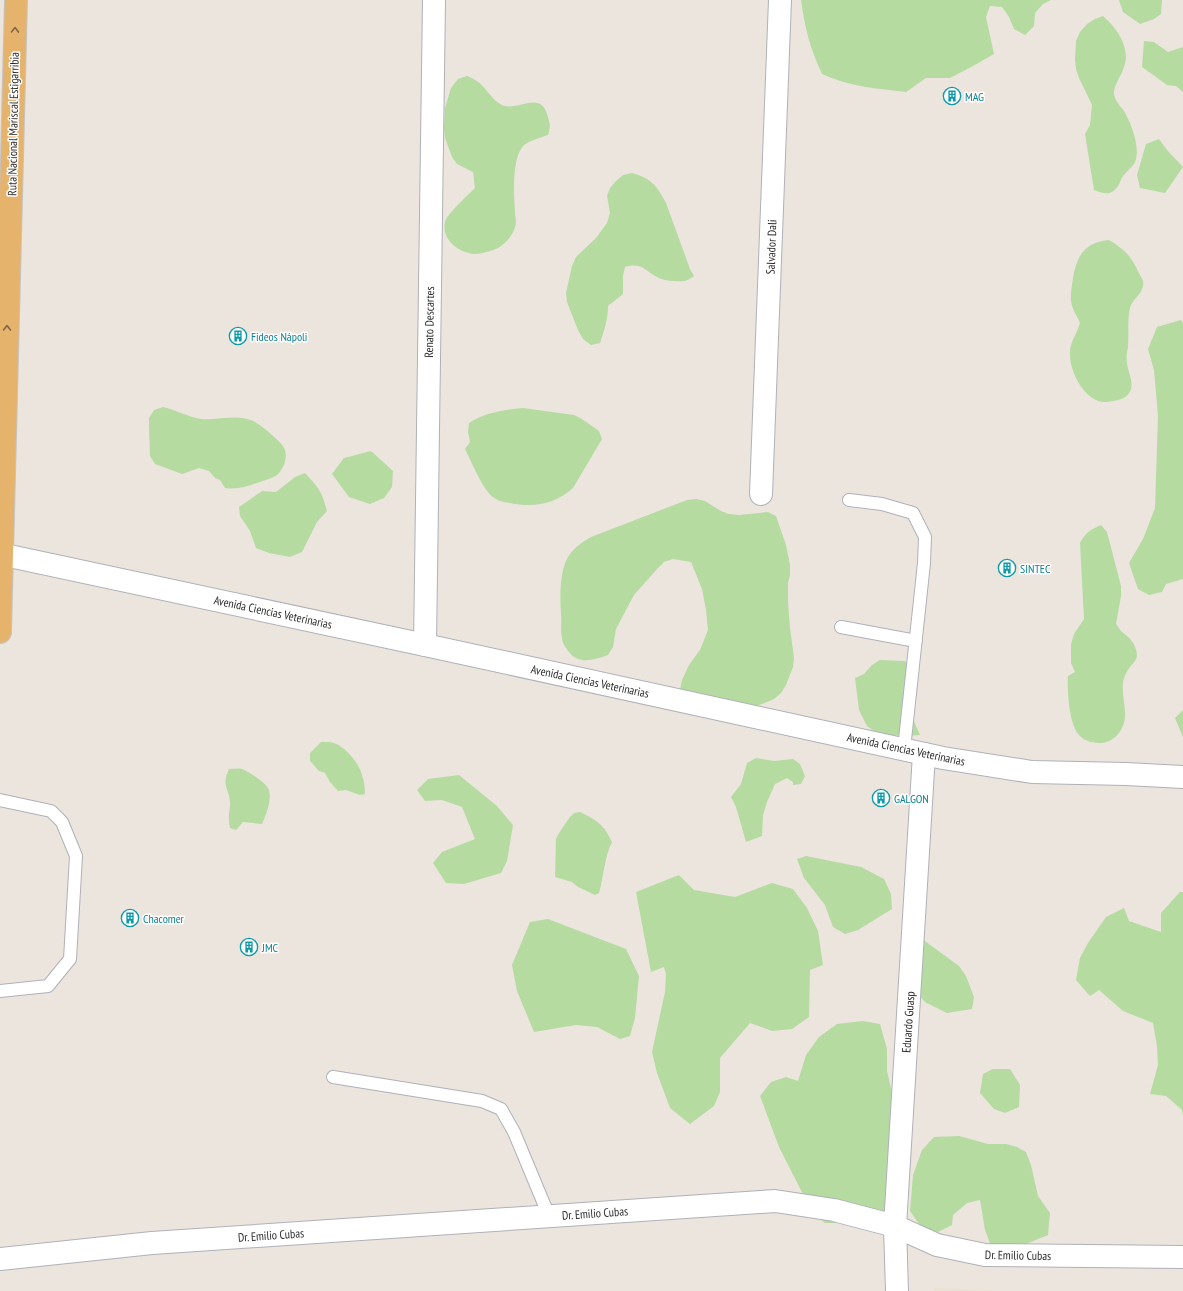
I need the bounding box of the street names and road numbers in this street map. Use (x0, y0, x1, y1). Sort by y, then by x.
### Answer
street label: Ruta Nacional Mariscal Estigarribia (4, 52, 22, 196)
street label: Salvador Dali (763, 219, 779, 275)
street label: Renato Descartes (421, 286, 437, 358)
street label: Avenida Ciencias Veterinarias (213, 592, 333, 632)
street label: Avenida Ciencias Veterinarias (530, 661, 650, 701)
street label: Avenida Ciencias Veterinarias (846, 729, 966, 769)
street label: Eduardo Guasp (898, 991, 918, 1053)
street label: Dr. Emilio Cubas (561, 1203, 629, 1223)
street label: Dr. Emilio Cubas (237, 1225, 305, 1245)
street label: Dr. Emilio Cubas (985, 1247, 1051, 1263)

